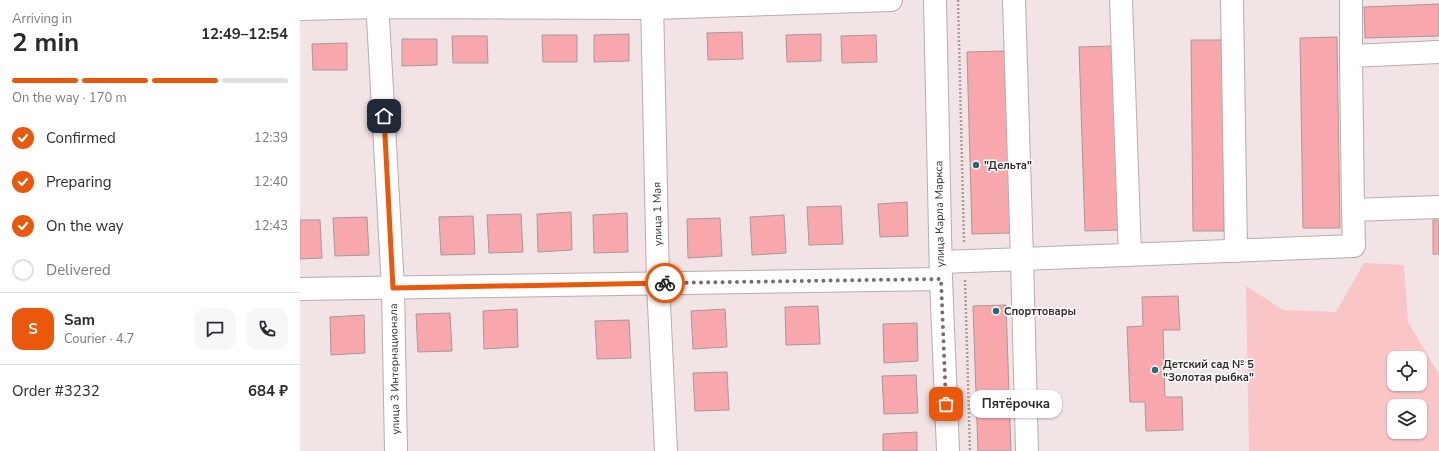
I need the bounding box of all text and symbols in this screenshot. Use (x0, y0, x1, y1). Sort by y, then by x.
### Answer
text: Arriving in (12, 10, 72, 28)
text: 12:49–12:54 (201, 24, 288, 44)
text: 2 min (12, 25, 79, 60)
text: On the way · 170 m (12, 89, 127, 107)
pin (367, 99, 401, 133)
icon: home (373, 105, 395, 127)
icon: check (12, 127, 34, 149)
text: Confirmed (46, 128, 116, 148)
text: 12:39 (254, 129, 288, 147)
place label: "Дельта" (984, 158, 1032, 173)
street label: улица Карла Маркса (931, 160, 948, 267)
marker: "Дельта" (971, 160, 981, 170)
icon: check (12, 171, 34, 193)
text: Preparing (46, 172, 111, 192)
text: 12:40 (254, 173, 288, 191)
street label: улица 1 Мая (649, 182, 666, 246)
icon: check (12, 215, 34, 237)
text: On the way (46, 216, 124, 236)
text: 12:43 (254, 217, 288, 235)
text: Delivered (46, 260, 111, 280)
courier (645, 263, 685, 303)
icon: bike (654, 272, 676, 294)
street label: улица 3 Интернационала (386, 303, 403, 435)
place label: Спорттовары (1004, 304, 1076, 319)
marker: Спорттовары (991, 306, 1001, 316)
button: chat (194, 308, 236, 350)
button: phone (246, 308, 288, 350)
text: Sam (64, 310, 95, 330)
text: S (28, 319, 38, 339)
text: Courier · 4.7 (64, 330, 134, 348)
map controls (1387, 351, 1427, 439)
button: locate (1387, 351, 1427, 391)
place label: Детский сад № 5 "Золотая рыбка" (1163, 357, 1254, 385)
marker: Детский сад № 5 "Золотая рыбка" (1150, 365, 1160, 375)
text: Order #3232 (12, 381, 100, 401)
text: 684 ₽ (248, 381, 288, 401)
pin (929, 387, 963, 421)
callout: Пятёрочка (970, 390, 1062, 418)
icon: bag (935, 393, 957, 415)
text: Пятёрочка (982, 395, 1050, 413)
button: layers (1387, 399, 1427, 439)

